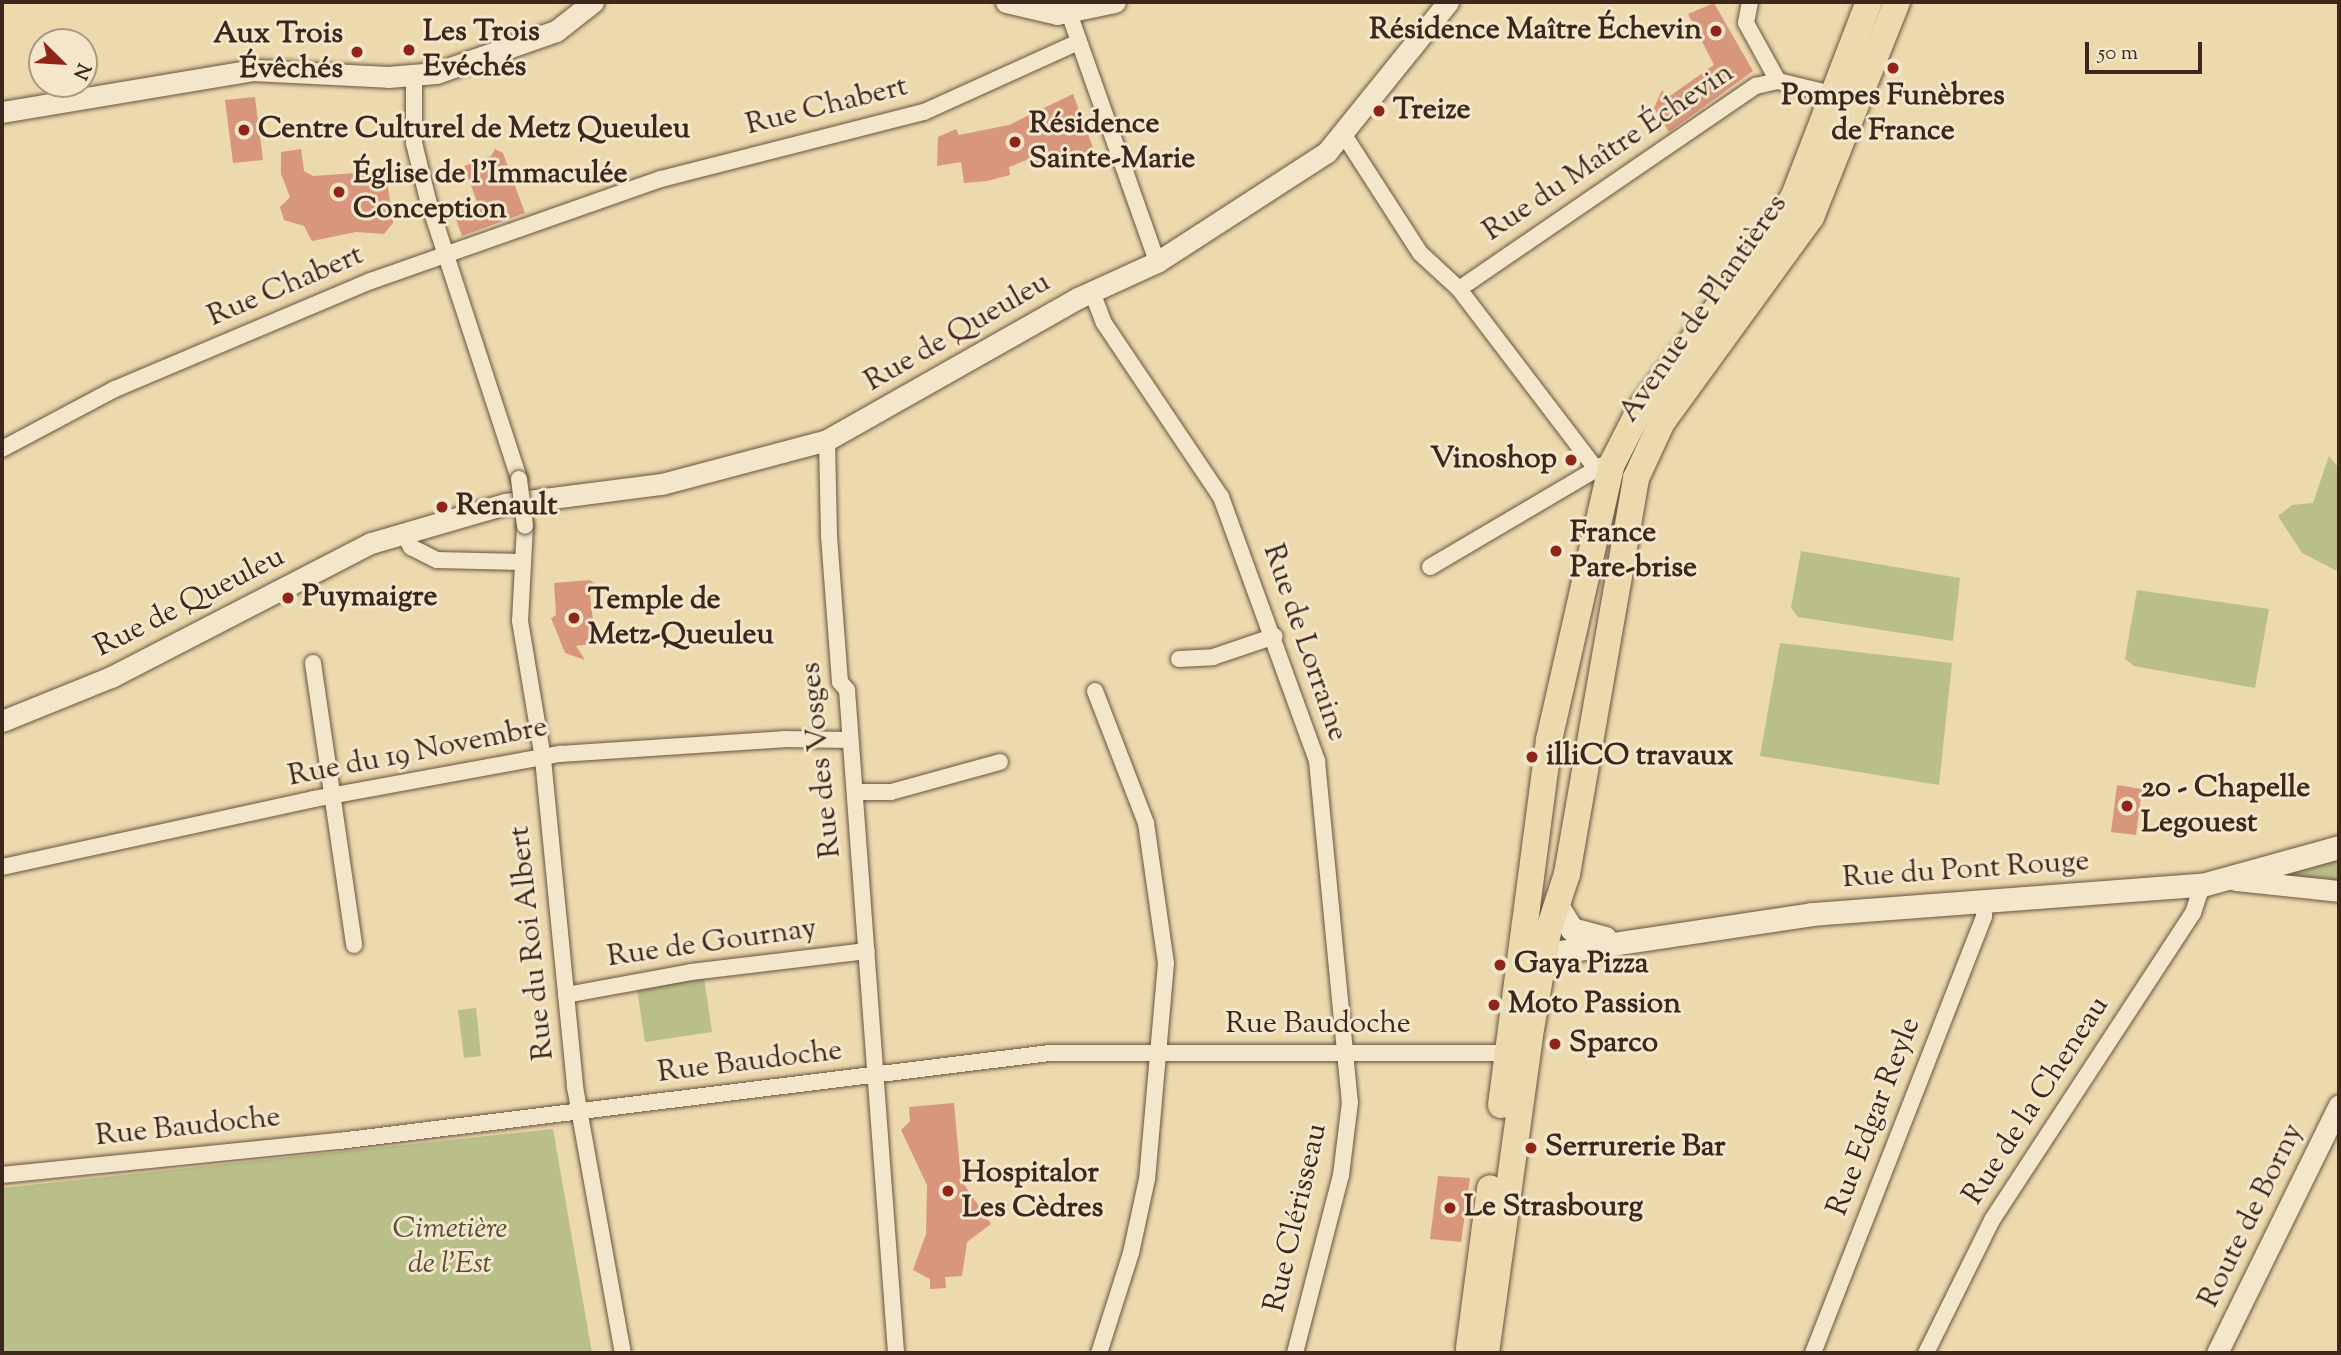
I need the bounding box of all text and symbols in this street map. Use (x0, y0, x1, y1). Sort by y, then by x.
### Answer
place label: Résidence Maître Échevin (1369, 13, 1702, 49)
place label: Les Trois Evéchés (423, 15, 540, 86)
place label: Aux Trois Évêchés (213, 17, 343, 88)
marker: Résidence Maître Échevin (1708, 23, 1724, 39)
north arrow (28, 28, 98, 98)
scale bar (2089, 28, 2206, 72)
text: 50 m (2098, 39, 2138, 69)
marker: Les Trois Evéchés (401, 42, 417, 58)
marker: Aux Trois Évêchés (349, 44, 365, 60)
street label: Rue du Maître Échevin (1477, 56, 1741, 250)
text: N (65, 59, 96, 83)
marker: Pompes Funèbres de France (1885, 60, 1901, 76)
street label: Rue Chabert (742, 70, 912, 144)
place label: Pompes Funèbres de France (1781, 79, 2005, 150)
place label: Treize (1393, 93, 1471, 129)
marker: Treize (1371, 103, 1387, 119)
place label: Résidence Sainte-Marie (1029, 107, 1195, 178)
place label: Centre Culturel de Metz Queuleu (258, 112, 690, 148)
marker: Centre Culturel de Metz Queuleu (236, 122, 252, 138)
marker: Résidence Sainte-Marie (1007, 134, 1023, 150)
place label: Église de l'Immaculée Conception (353, 157, 628, 228)
marker: Église de l'Immaculée Conception (331, 184, 347, 200)
street label: Avenue de Plantières (1612, 188, 1796, 430)
street label: Rue Chabert (203, 238, 369, 336)
street label: Rue de Queuleu (859, 265, 1057, 401)
place label: Vinoshop (1430, 442, 1557, 478)
marker: Vinoshop (1563, 452, 1579, 468)
place label: Renault (456, 489, 557, 525)
marker: Renault (434, 499, 450, 515)
place label: France Pare-brise (1570, 516, 1697, 586)
street label: Rue de Queuleu (89, 540, 291, 666)
street label: Rue de Lorraine (1253, 540, 1355, 746)
marker: France Pare-brise (1548, 543, 1564, 559)
place label: Puymaigre (302, 580, 438, 616)
place label: Temple de Metz-Queuleu (588, 583, 774, 654)
marker: Puymaigre (280, 590, 296, 606)
marker: Temple de Metz-Queuleu (566, 610, 582, 626)
street label: Rue des Vosges (794, 660, 850, 860)
street label: Rue du 19 Novembre (285, 710, 551, 796)
place label: illiCO travaux (1546, 739, 1734, 775)
marker: illiCO travaux (1524, 749, 1540, 765)
place label: 20 - Chapelle Legouest (2141, 771, 2310, 842)
marker: 20 - Chapelle Legouest (2119, 798, 2135, 814)
street label: Rue du Roi Albert (503, 824, 563, 1062)
street label: Rue du Pont Rouge (1841, 844, 2091, 898)
street label: Rue de Gournay (605, 911, 819, 977)
place label: Gaya Pizza (1514, 947, 1649, 983)
marker: Gaya Pizza (1492, 957, 1508, 973)
place label: Moto Passion (1508, 987, 1681, 1023)
street label: Rue de la Cheneau (1956, 990, 2118, 1212)
marker: Moto Passion (1486, 997, 1502, 1013)
street label: Rue Baudoche (1225, 1007, 1411, 1043)
street label: Rue Edgar Reyle (1821, 1013, 1929, 1221)
place label: Sparco (1569, 1026, 1658, 1062)
street label: Rue Baudoche (656, 1034, 844, 1092)
marker: Sparco (1547, 1036, 1563, 1052)
street label: Rue Baudoche (94, 1100, 282, 1156)
street label: Route de Borny (2192, 1118, 2312, 1314)
street label: Rue Clérisseau (1258, 1120, 1336, 1316)
place label: Serrurerie Bar (1545, 1130, 1725, 1166)
marker: Serrurerie Bar (1523, 1140, 1539, 1156)
place label: Hospitalor Les Cèdres (962, 1156, 1103, 1226)
marker: Hospitalor Les Cèdres (940, 1183, 956, 1199)
place label: Le Strasbourg (1464, 1190, 1643, 1226)
marker: Le Strasbourg (1442, 1200, 1458, 1216)
park label: Cimetière de l'Est (393, 1212, 507, 1282)

